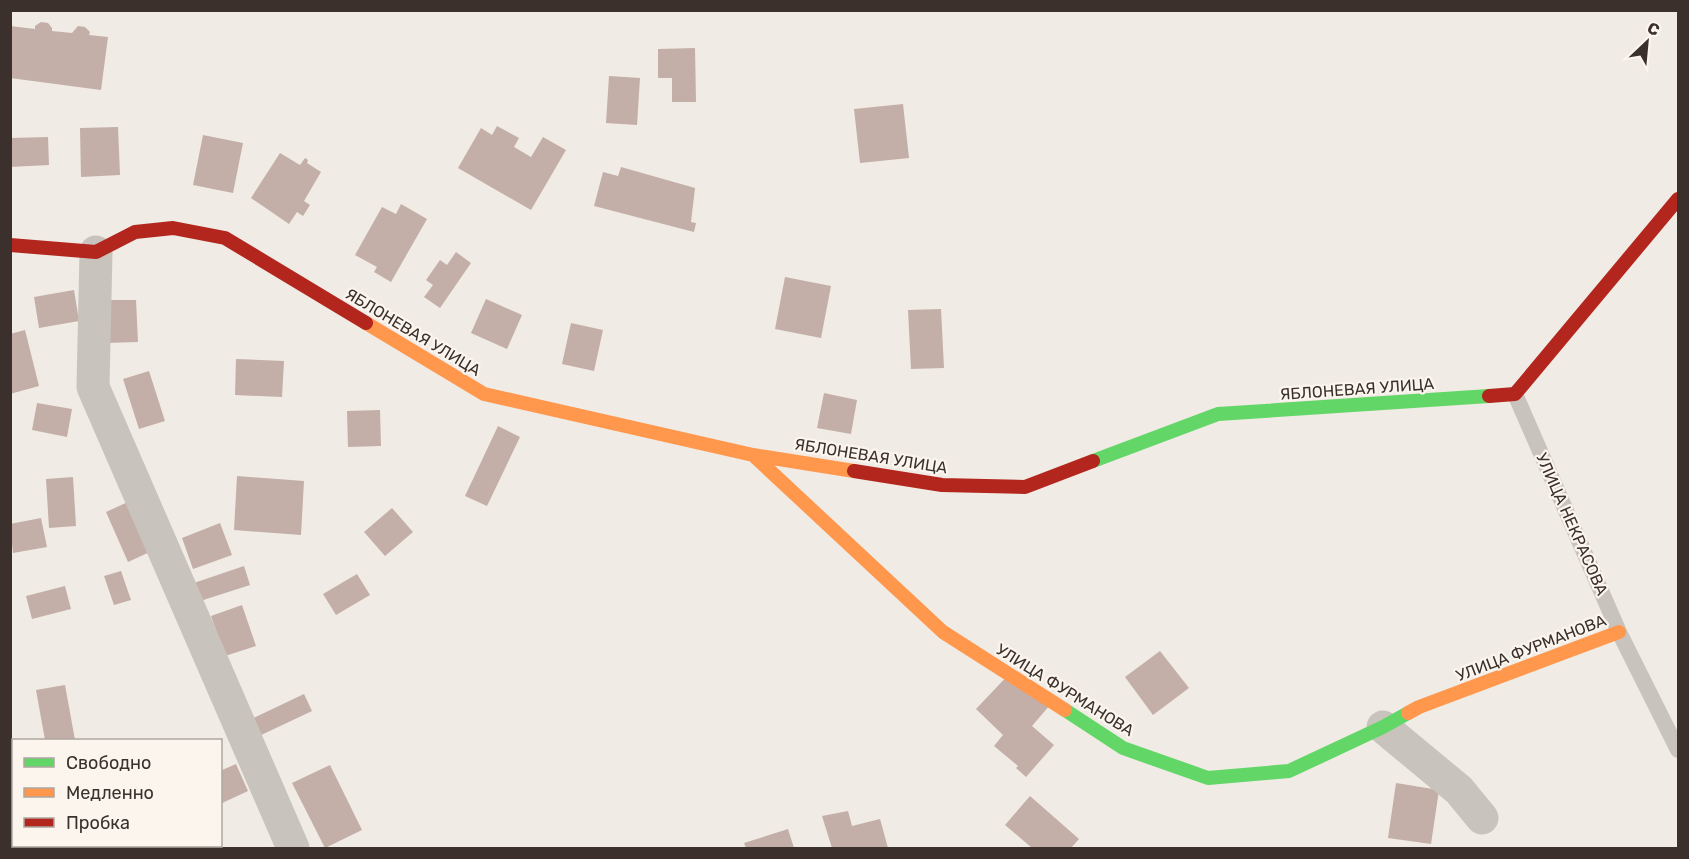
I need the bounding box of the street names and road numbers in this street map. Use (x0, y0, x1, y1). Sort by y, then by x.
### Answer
street label: ЯБЛОНЕВАЯ УЛИЦА (342, 284, 484, 380)
street label: ЯБЛОНЕВАЯ УЛИЦА (1279, 374, 1435, 404)
street label: ЯБЛОНЕВАЯ УЛИЦА (793, 435, 949, 478)
street label: УЛИЦА НЕКРАСОВА (1532, 450, 1612, 598)
street label: УЛИЦА ФУРМАНОВА (1453, 611, 1609, 685)
street label: УЛИЦА ФУРМАНОВА (993, 640, 1138, 740)

